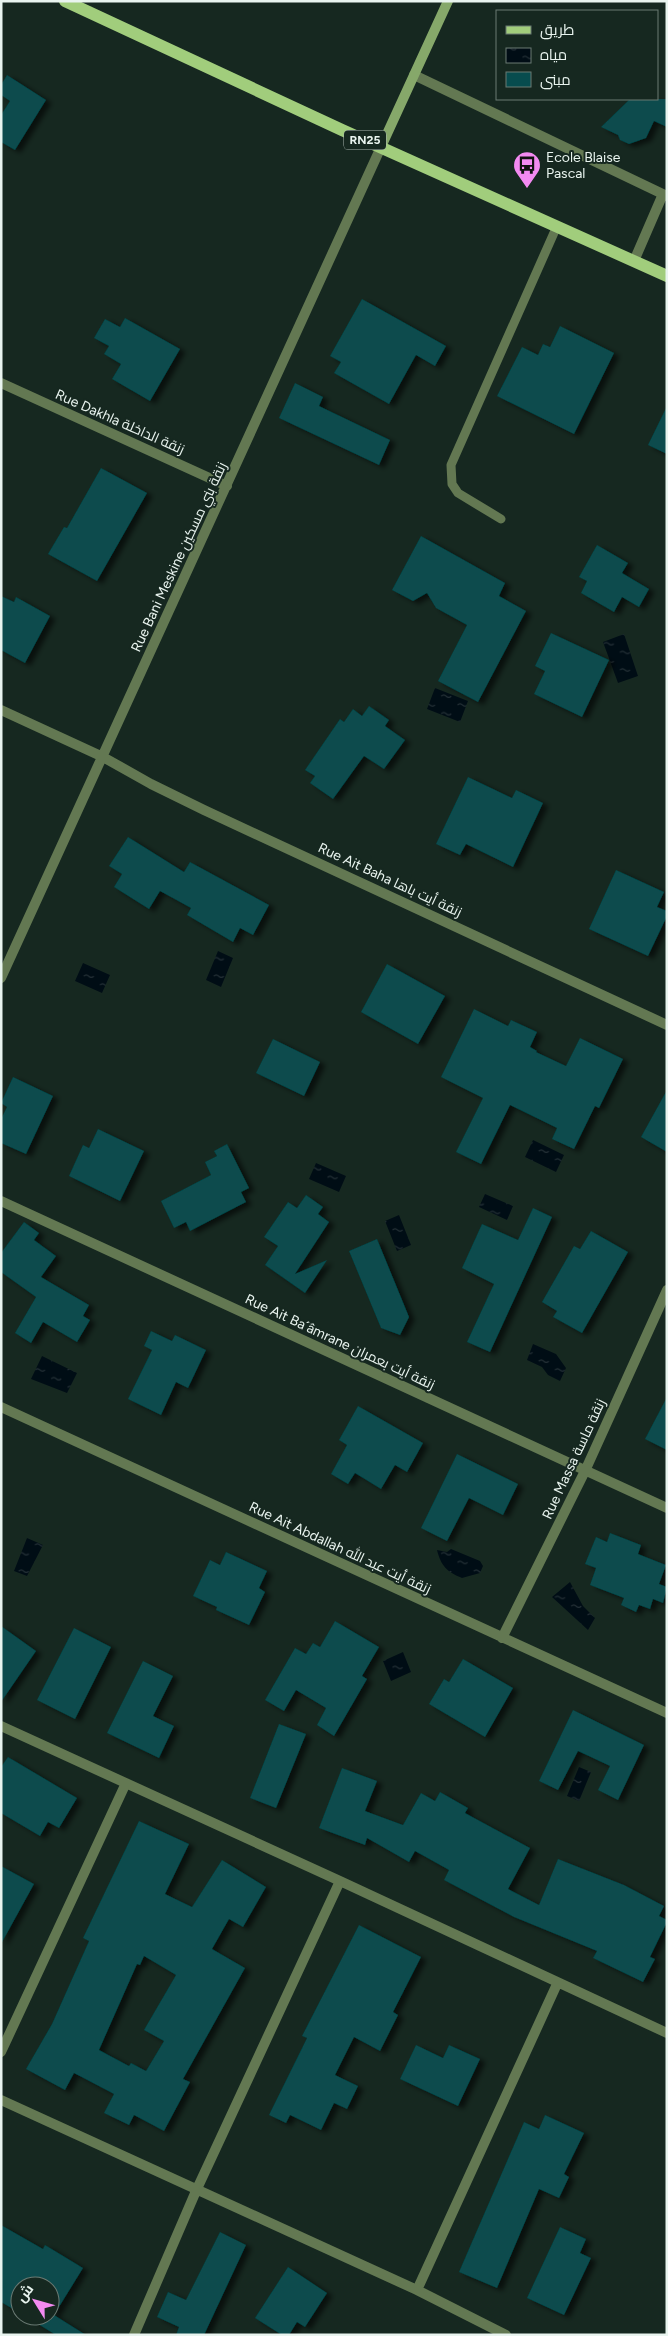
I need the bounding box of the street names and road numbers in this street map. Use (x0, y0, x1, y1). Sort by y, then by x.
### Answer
road number: RN25 (344, 130, 386, 150)
street label: Rue Dakhla زنقة الداخلة (53, 386, 187, 458)
street label: Rue Bani Meskine زنقة بني مسكين (127, 459, 233, 656)
street label: Rue Ait Baha زنقة أيت باها (315, 838, 465, 921)
street label: Rue Ait Ba´âmrane زنقة أيت بعمران (242, 1290, 438, 1394)
street label: Rue Massa زنقة ماسة (539, 1396, 609, 1522)
street label: Rue Ait Abdallah زنقة أيت عبد الله (246, 1497, 434, 1598)

